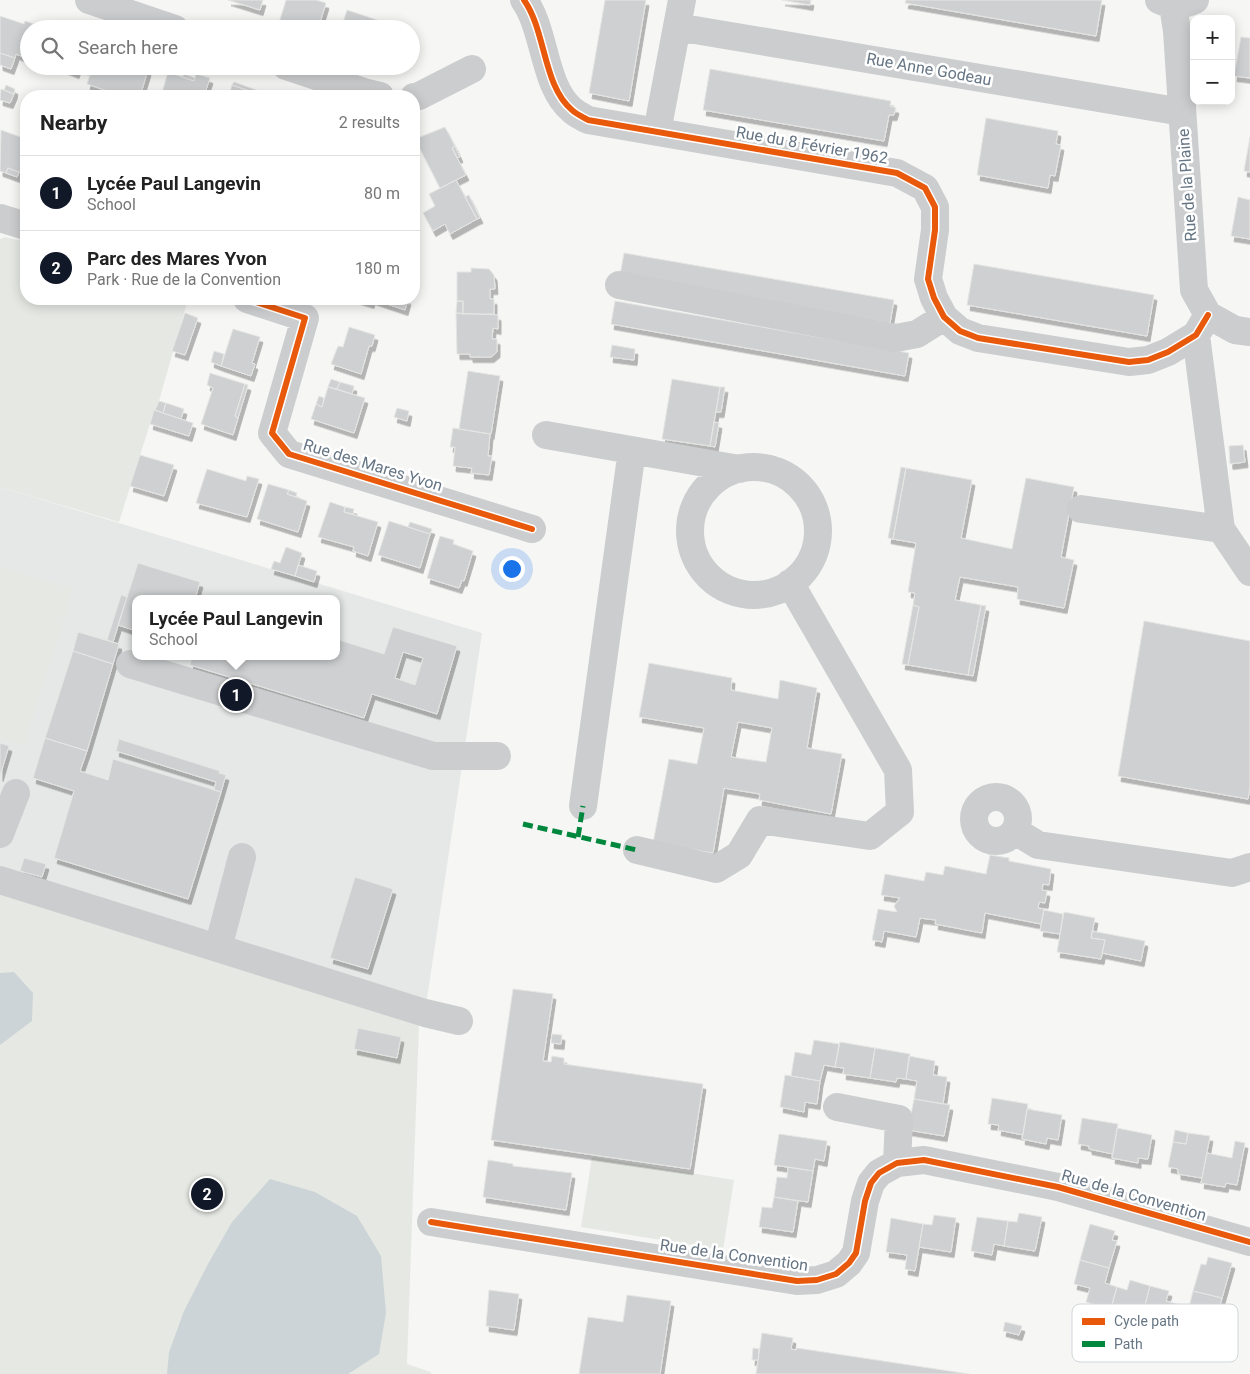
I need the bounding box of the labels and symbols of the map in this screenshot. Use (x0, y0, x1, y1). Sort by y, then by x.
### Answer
street label: Rue Anne Godeau (865, 49, 993, 89)
street label: Rue du 8 Février 1962 (735, 122, 889, 168)
street label: Rue de la Plaine (1174, 128, 1200, 242)
street label: Rue des Mares Yvon (301, 435, 445, 495)
your location (499, 556, 525, 582)
pin: 1 (220, 676, 252, 714)
street label: Rue de la Convention (1059, 1165, 1209, 1225)
pin: 2 (191, 1175, 223, 1213)
street label: Rue de la Convention (659, 1235, 809, 1275)
legend (1072, 1304, 1238, 1362)
text: Cycle path (1114, 1313, 1179, 1329)
text: Path (1114, 1336, 1143, 1352)

